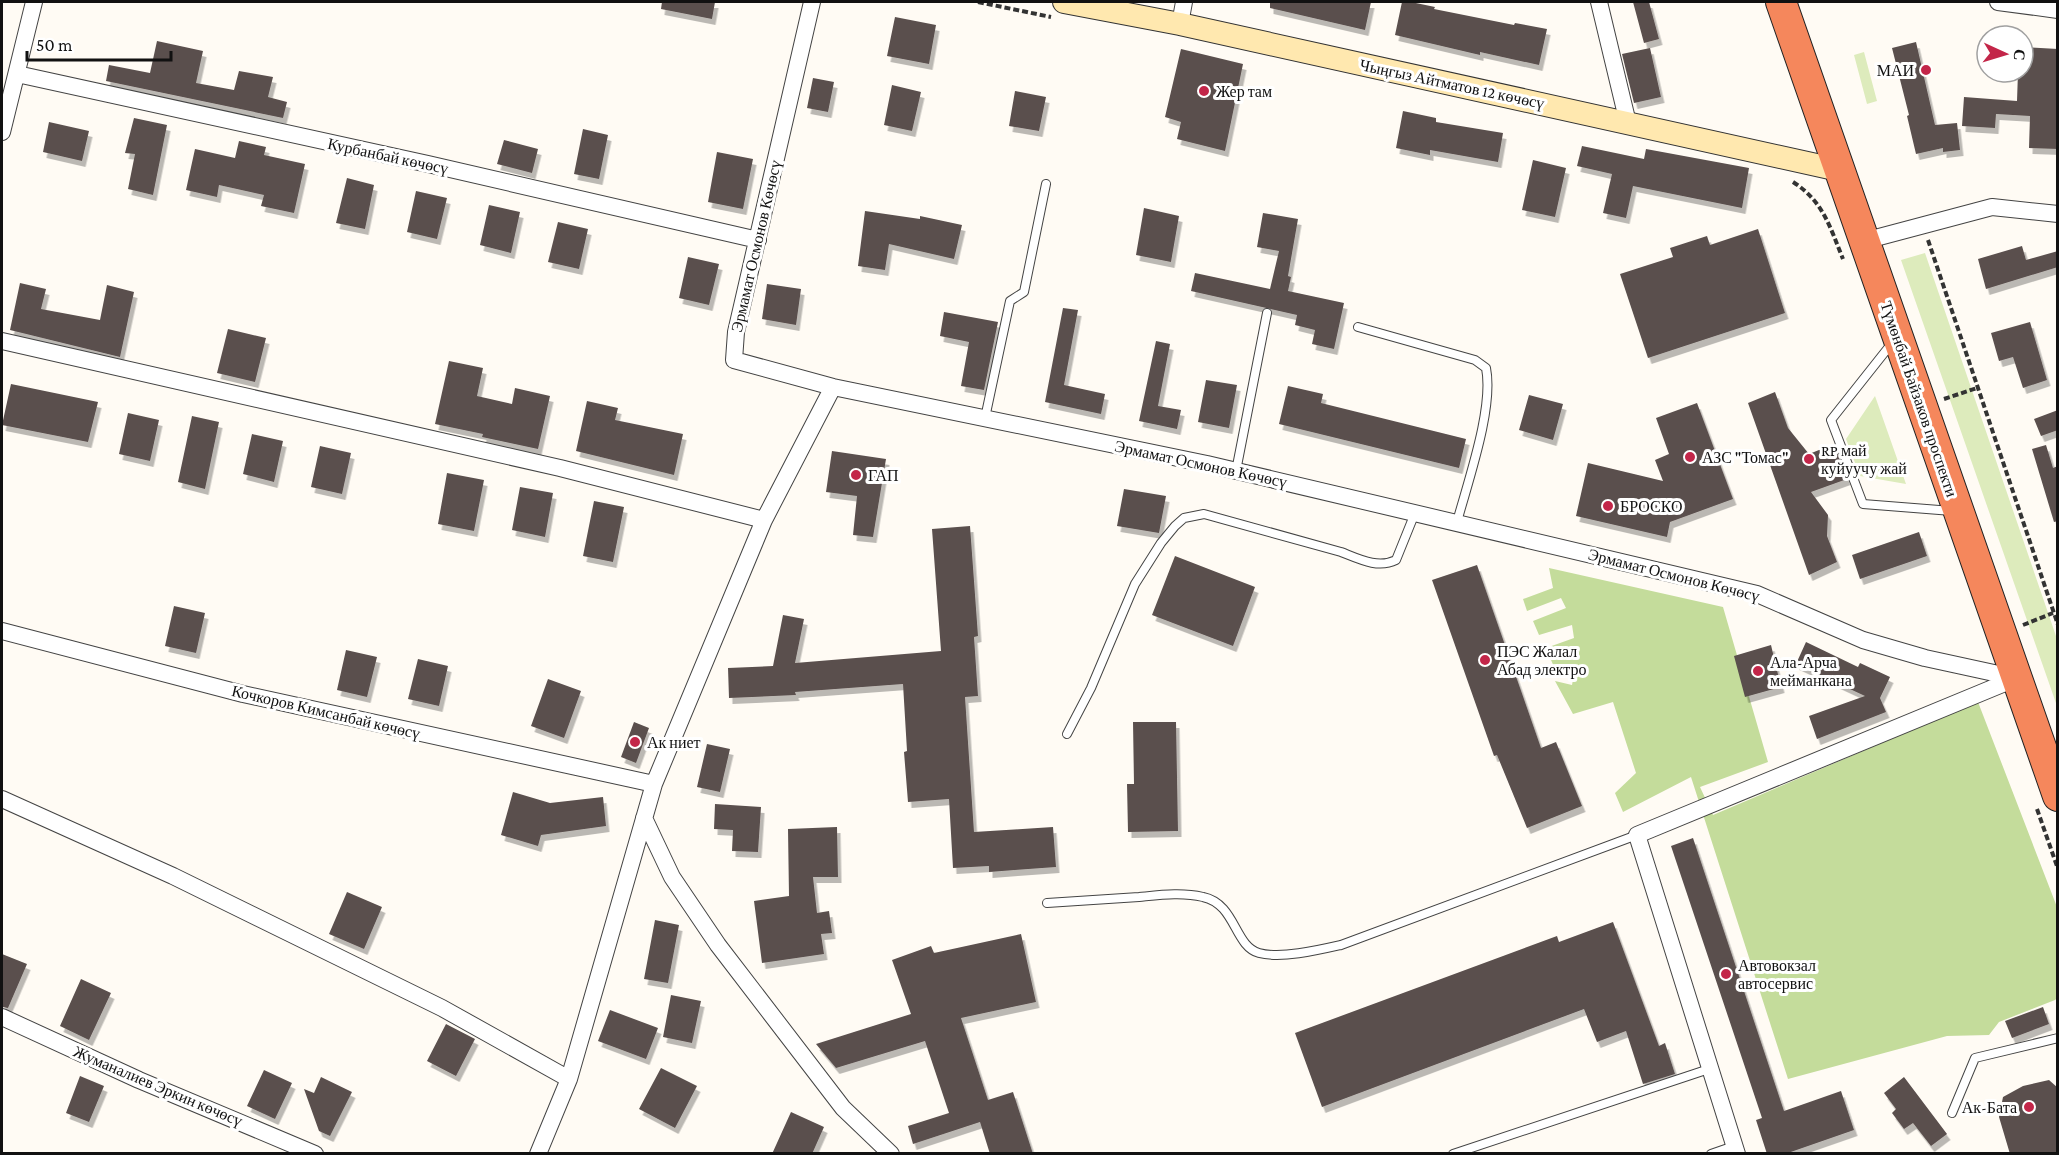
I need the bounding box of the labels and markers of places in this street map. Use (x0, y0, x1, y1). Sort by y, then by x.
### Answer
place label: МАИ (1877, 62, 1914, 79)
marker: МАИ (1919, 63, 1933, 77)
place label: Жер там (1216, 83, 1272, 101)
marker: Жер там (1197, 84, 1211, 98)
place label: RP май куйуучу жай (1821, 442, 1907, 478)
place label: АЗС "Томас" (1702, 449, 1788, 466)
marker: АЗС "Томас" (1683, 450, 1697, 464)
marker: RP май куйуучу жай (1802, 452, 1816, 466)
place label: ГАП (868, 467, 899, 484)
marker: ГАП (849, 468, 863, 482)
place label: БРОСКО (1620, 498, 1683, 515)
marker: БРОСКО (1601, 499, 1615, 513)
place label: ПЭС Жалал Абад электро (1497, 643, 1587, 679)
marker: ПЭС Жалал Абад электро (1478, 653, 1492, 667)
place label: Ала-Арча мейманкана (1770, 654, 1852, 689)
marker: Ала-Арча мейманкана (1751, 664, 1765, 678)
place label: Ак ниет (647, 734, 701, 751)
marker: Ак ниет (628, 735, 642, 749)
place label: Автовокзал автосервис (1738, 957, 1816, 993)
marker: Автовокзал автосервис (1719, 967, 1733, 981)
place label: Ак-Бата (1962, 1099, 2017, 1116)
marker: Ак-Бата (2022, 1100, 2036, 1114)

